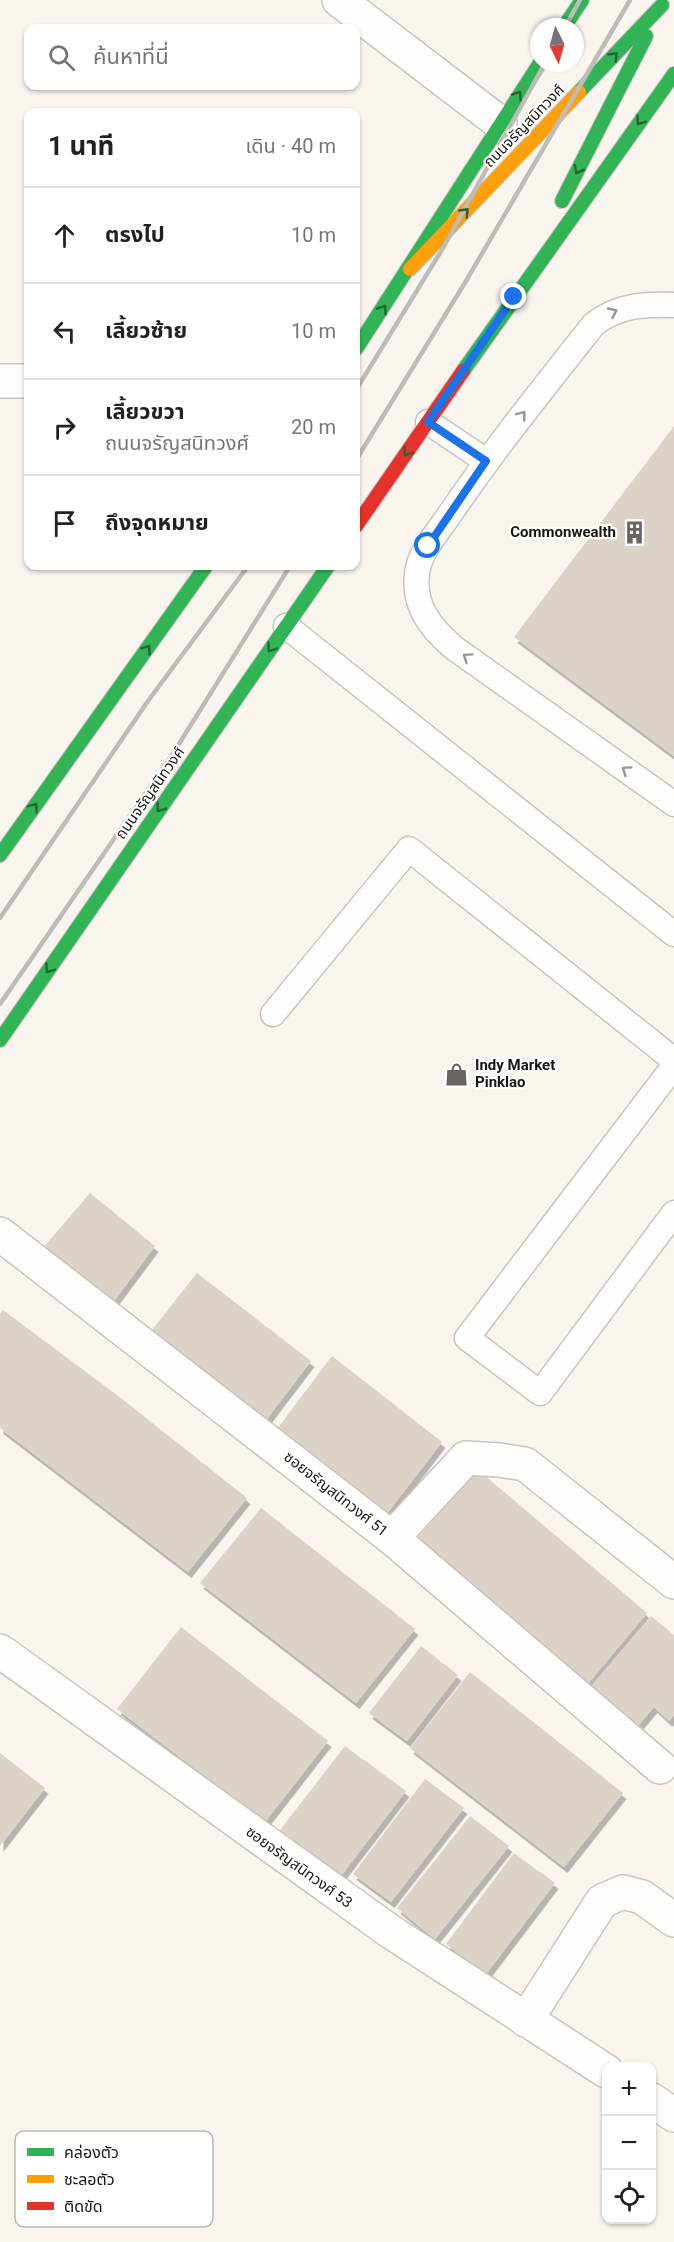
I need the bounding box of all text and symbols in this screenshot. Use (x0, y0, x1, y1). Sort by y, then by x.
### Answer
north arrow (530, 18, 584, 72)
search box (24, 24, 360, 90)
icon: search (45, 41, 78, 74)
text: ค้นหาที่นี่ (93, 44, 169, 69)
one-way arrow (607, 52, 618, 62)
street label: ถนนจรัญสนิทวงศ์ (480, 81, 568, 171)
one-way arrow (511, 90, 522, 101)
one-way arrow (636, 115, 647, 126)
text: 1 นาที (48, 131, 114, 161)
text: เดิน · 40 m (246, 134, 336, 158)
one-way arrow (574, 164, 586, 175)
one-way arrow (457, 208, 468, 219)
icon: ahead (48, 219, 81, 252)
text: ตรงไป (105, 222, 165, 247)
text: 10 m (291, 223, 336, 247)
route end (500, 283, 526, 309)
one-way arrow (376, 305, 387, 316)
one-way arrow (607, 308, 618, 320)
icon: left (48, 315, 81, 348)
text: เลี้ยวซ้าย (105, 318, 187, 343)
text: 10 m (291, 319, 336, 343)
text: เลี้ยวขวา (105, 399, 185, 424)
icon: right (48, 411, 81, 444)
one-way arrow (515, 411, 526, 422)
text: 20 m (291, 415, 336, 439)
text: ถนนจรัญสนิทวงศ์ (105, 431, 249, 455)
one-way arrow (403, 446, 414, 457)
icon: arrive (48, 507, 81, 540)
text: ถึงจุดหมาย (105, 510, 209, 535)
building icon: Commonwealth (621, 519, 647, 545)
place label: Commonwealth (510, 523, 616, 541)
route start (414, 532, 440, 558)
one-way arrow (267, 641, 278, 652)
one-way arrow (140, 644, 151, 655)
one-way arrow (463, 653, 474, 664)
street label: ถนนจรัญสนิทวงศ์ (112, 744, 188, 842)
one-way arrow (622, 766, 633, 777)
one-way arrow (156, 802, 167, 813)
one-way arrow (27, 803, 38, 814)
one-way arrow (45, 962, 56, 973)
place label: Indy Market Pinklao (475, 1056, 555, 1091)
shop icon: Indy Market Pinklao (444, 1061, 470, 1087)
street label: ซอยจรัญสนิทวงศ์ 51 (280, 1448, 392, 1540)
street label: ซอยจรัญสนิทวงศ์ 53 (242, 1822, 356, 1912)
map controls (602, 2062, 656, 2224)
button: + (602, 2062, 656, 2116)
button: − (602, 2116, 656, 2170)
legend (15, 2131, 213, 2227)
text: คล่องตัว (64, 2143, 119, 2162)
text: ชะลอตัว (64, 2170, 115, 2189)
button: locate (602, 2170, 656, 2224)
text: ติดขัด (64, 2197, 103, 2216)

